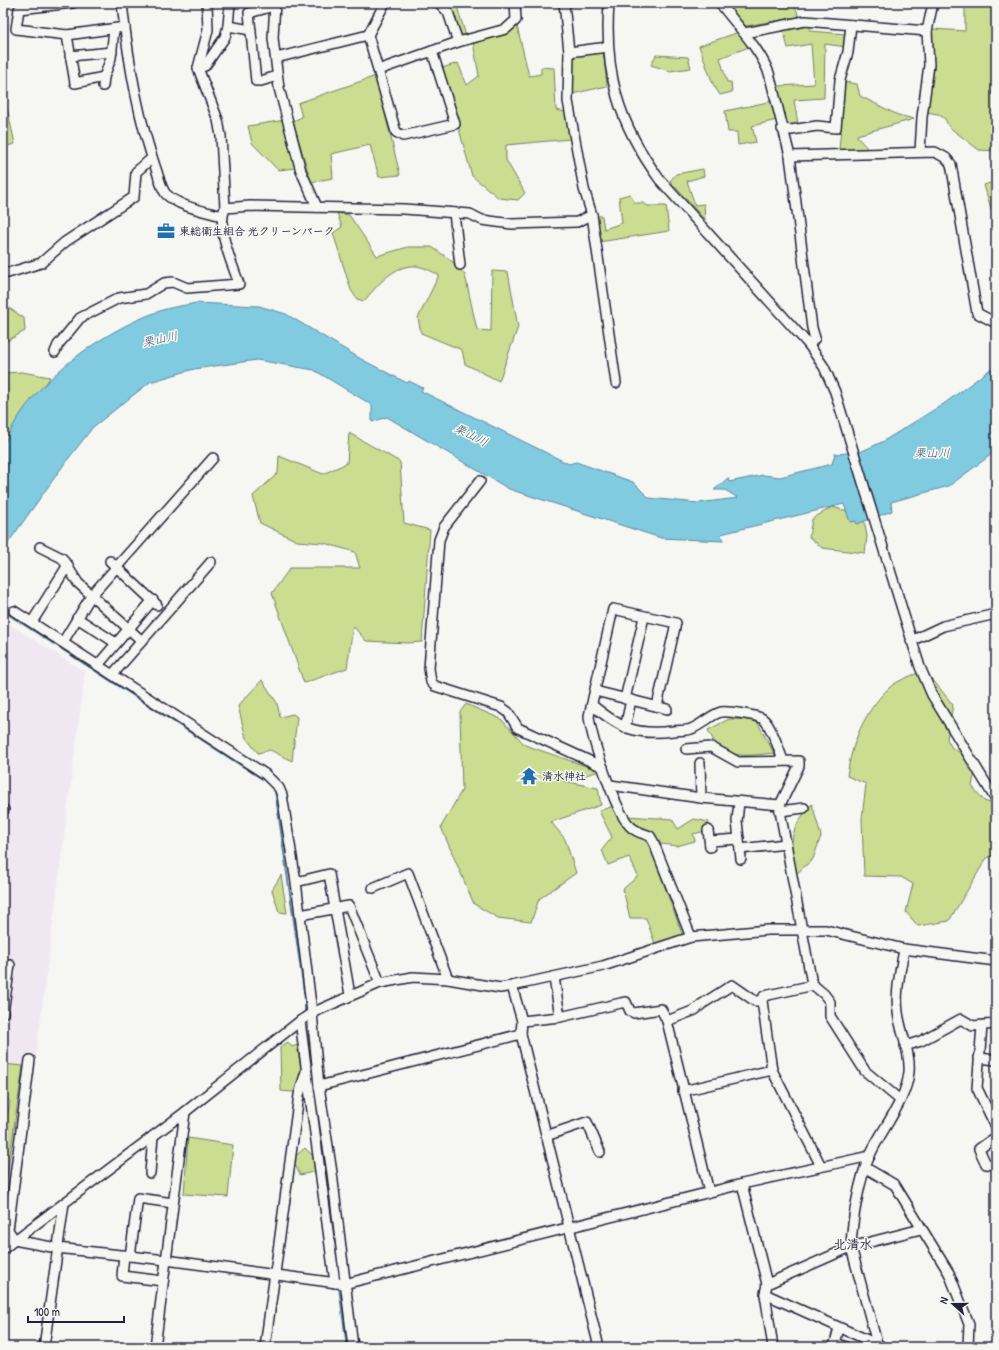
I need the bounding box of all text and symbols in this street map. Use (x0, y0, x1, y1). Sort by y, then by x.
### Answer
office icon: 東総衛生組合 光クリーンパーク (156, 221, 176, 241)
place label: 東総衛生組合 光クリーンパーク (179, 224, 334, 238)
water label: 栗山川 (141, 326, 179, 351)
water label: 栗山川 (451, 419, 491, 450)
water label: 栗山川 (914, 444, 950, 461)
temple icon: 清水神社 (519, 766, 539, 786)
place label: 清水神社 (542, 769, 586, 783)
district label: 北清水 (833, 1235, 873, 1253)
north arrow (933, 1284, 973, 1324)
text: N (936, 1295, 951, 1306)
scale bar (28, 1298, 124, 1324)
text: 100 m (34, 1303, 60, 1320)

